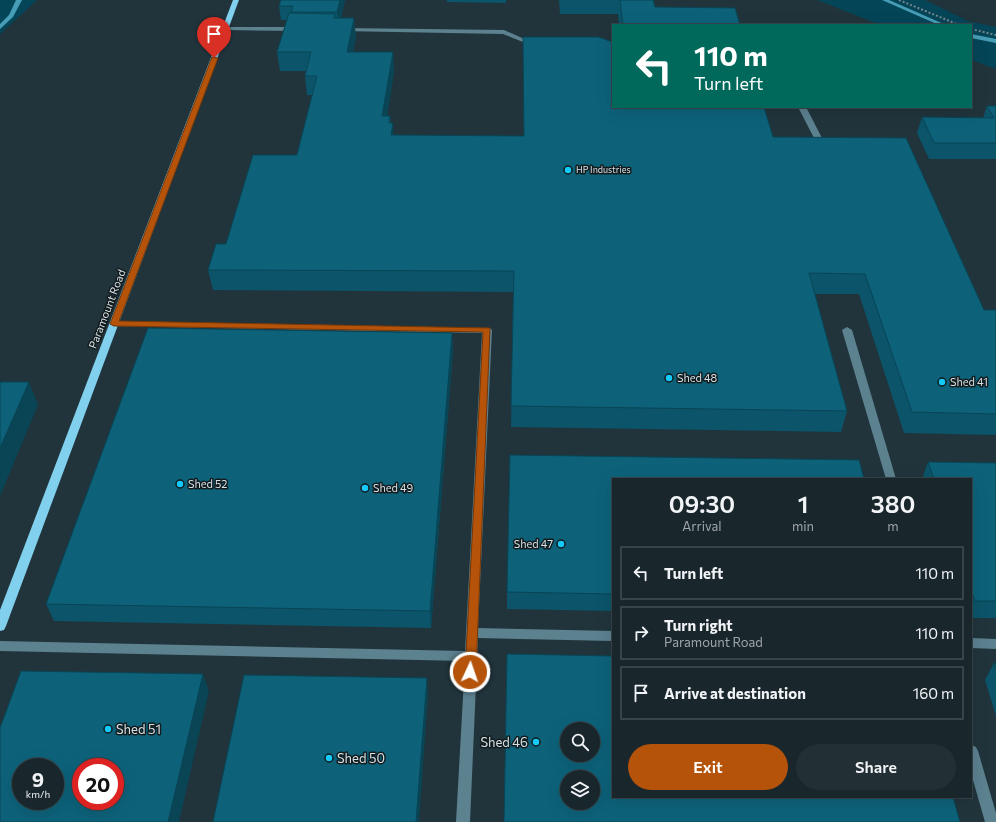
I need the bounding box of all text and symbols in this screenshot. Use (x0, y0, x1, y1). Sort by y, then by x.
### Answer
pin (197, 17, 231, 58)
icon: arrive (203, 23, 225, 45)
text: 110 m (694, 38, 768, 72)
icon: left (628, 40, 680, 92)
text: Turn left (694, 72, 763, 94)
place label: HP Industries (576, 164, 631, 175)
marker: HP Industries (563, 165, 573, 175)
street label: Paramount Road (85, 267, 128, 350)
place label: Shed 48 (677, 371, 718, 384)
marker: Shed 48 (664, 373, 674, 383)
place label: Shed 41 (950, 375, 988, 388)
marker: Shed 41 (937, 377, 947, 387)
place label: Shed 52 (188, 477, 227, 490)
marker: Shed 52 (175, 479, 185, 489)
place label: Shed 49 (373, 481, 414, 494)
marker: Shed 49 (360, 483, 370, 493)
text: 09:30 (669, 489, 735, 518)
text: 1 (798, 489, 808, 518)
text: 380 (871, 489, 915, 518)
text: Arrival (682, 518, 722, 534)
text: min (792, 518, 814, 534)
text: m (887, 518, 899, 534)
place label: Shed 47 (514, 537, 553, 550)
marker: Shed 47 (556, 539, 566, 549)
icon: left (630, 562, 652, 584)
text: Turn left (664, 564, 723, 582)
text: 110 m (915, 564, 954, 582)
text: Turn right (664, 616, 733, 634)
icon: right (630, 622, 652, 644)
text: 110 m (915, 624, 954, 642)
text: Paramount Road (664, 634, 763, 650)
position arrow (449, 651, 491, 693)
icon: arrive (630, 682, 652, 704)
text: Arrive at destination (664, 684, 806, 702)
text: 160 m (913, 684, 954, 702)
place label: Shed 51 (116, 721, 161, 737)
map controls (560, 722, 600, 810)
button: search (560, 722, 600, 762)
marker: Shed 51 (103, 724, 113, 734)
place label: Shed 46 (480, 734, 528, 750)
marker: Shed 46 (531, 737, 541, 747)
button: Exit (628, 744, 788, 790)
button: Share (796, 744, 956, 790)
place label: Shed 50 (337, 750, 385, 766)
marker: Shed 50 (324, 753, 334, 763)
speed limit sign: 20 (72, 758, 124, 810)
text: 9 (32, 767, 44, 791)
button: layers (560, 770, 600, 810)
text: km/h (26, 788, 50, 800)

